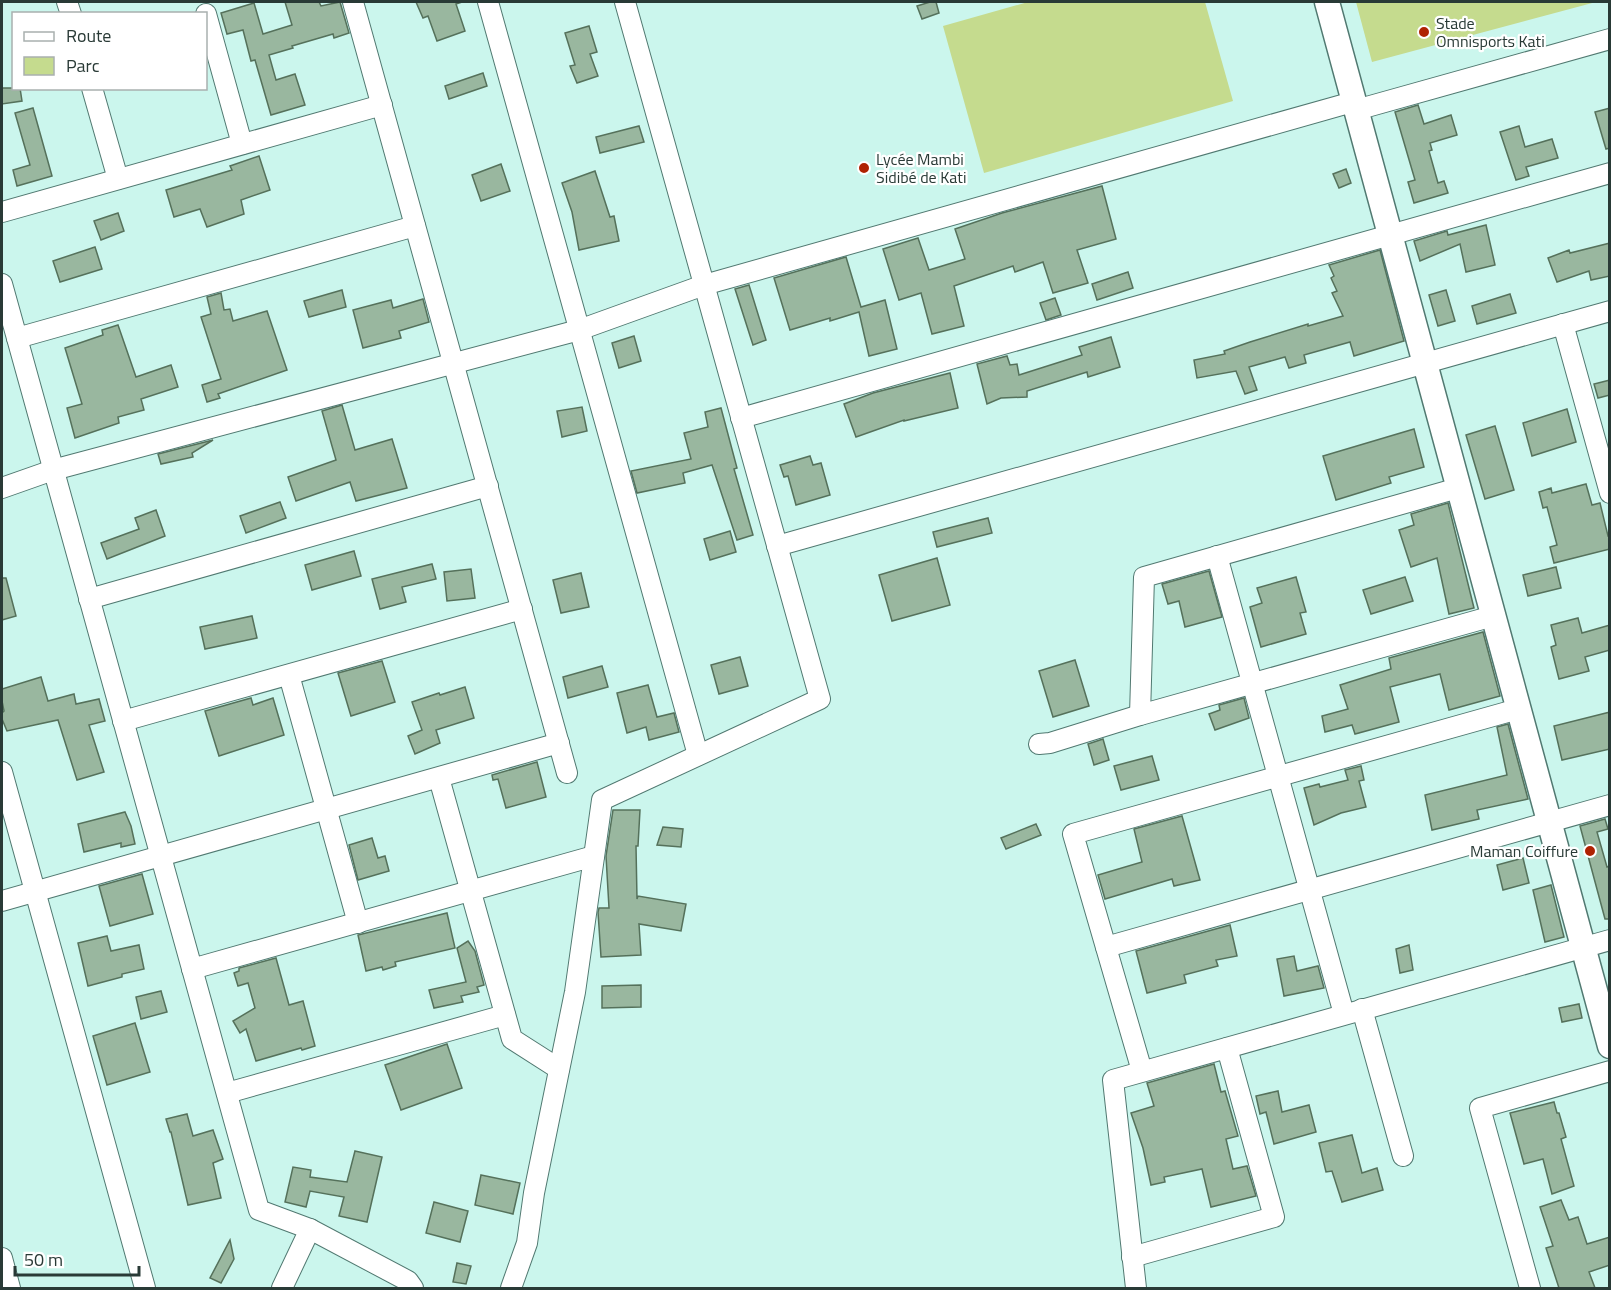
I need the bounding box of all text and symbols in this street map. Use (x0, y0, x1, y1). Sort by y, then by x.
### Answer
place label: Stade Omnisports Kati (1436, 11, 1545, 53)
legend (12, 12, 207, 90)
text: Route (66, 22, 111, 49)
marker: Stade Omnisports Kati (1417, 25, 1431, 39)
text: Parc (66, 52, 100, 79)
place label: Lycée Mambi Sidibé de Kati (876, 147, 966, 189)
marker: Lycée Mambi Sidibé de Kati (857, 161, 871, 175)
place label: Maman Coiffure (1470, 839, 1578, 863)
marker: Maman Coiffure (1583, 844, 1597, 858)
scale bar (15, 1239, 140, 1277)
text: 50 m (24, 1246, 63, 1273)

